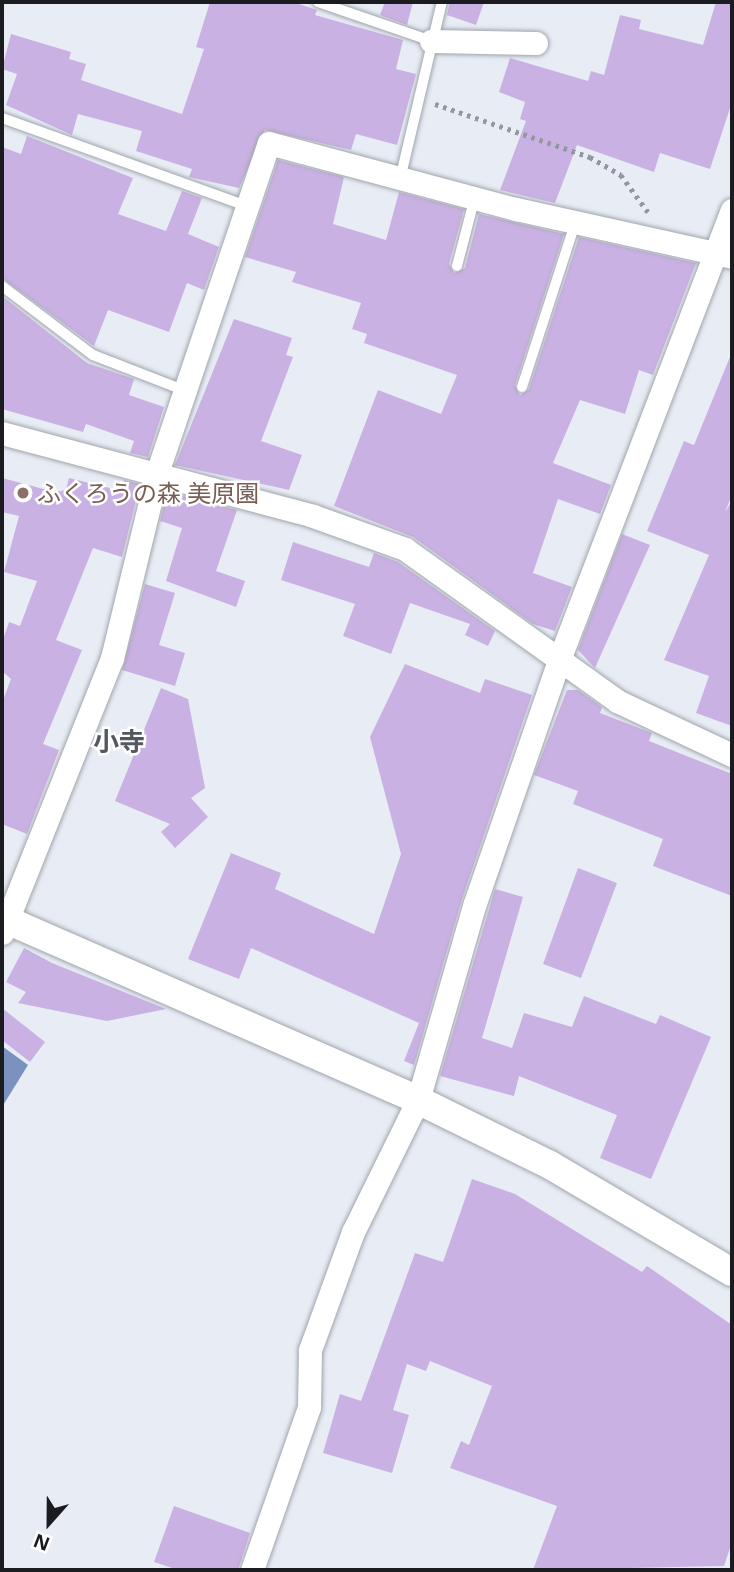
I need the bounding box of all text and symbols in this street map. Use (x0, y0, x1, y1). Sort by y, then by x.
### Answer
place label: ふくろうの森 美原園 (37, 479, 259, 507)
marker: ふくろうの森 美原園 (15, 485, 31, 501)
district label: 小寺 (93, 726, 145, 758)
north arrow (14, 1488, 84, 1558)
text: N (30, 1528, 53, 1558)

